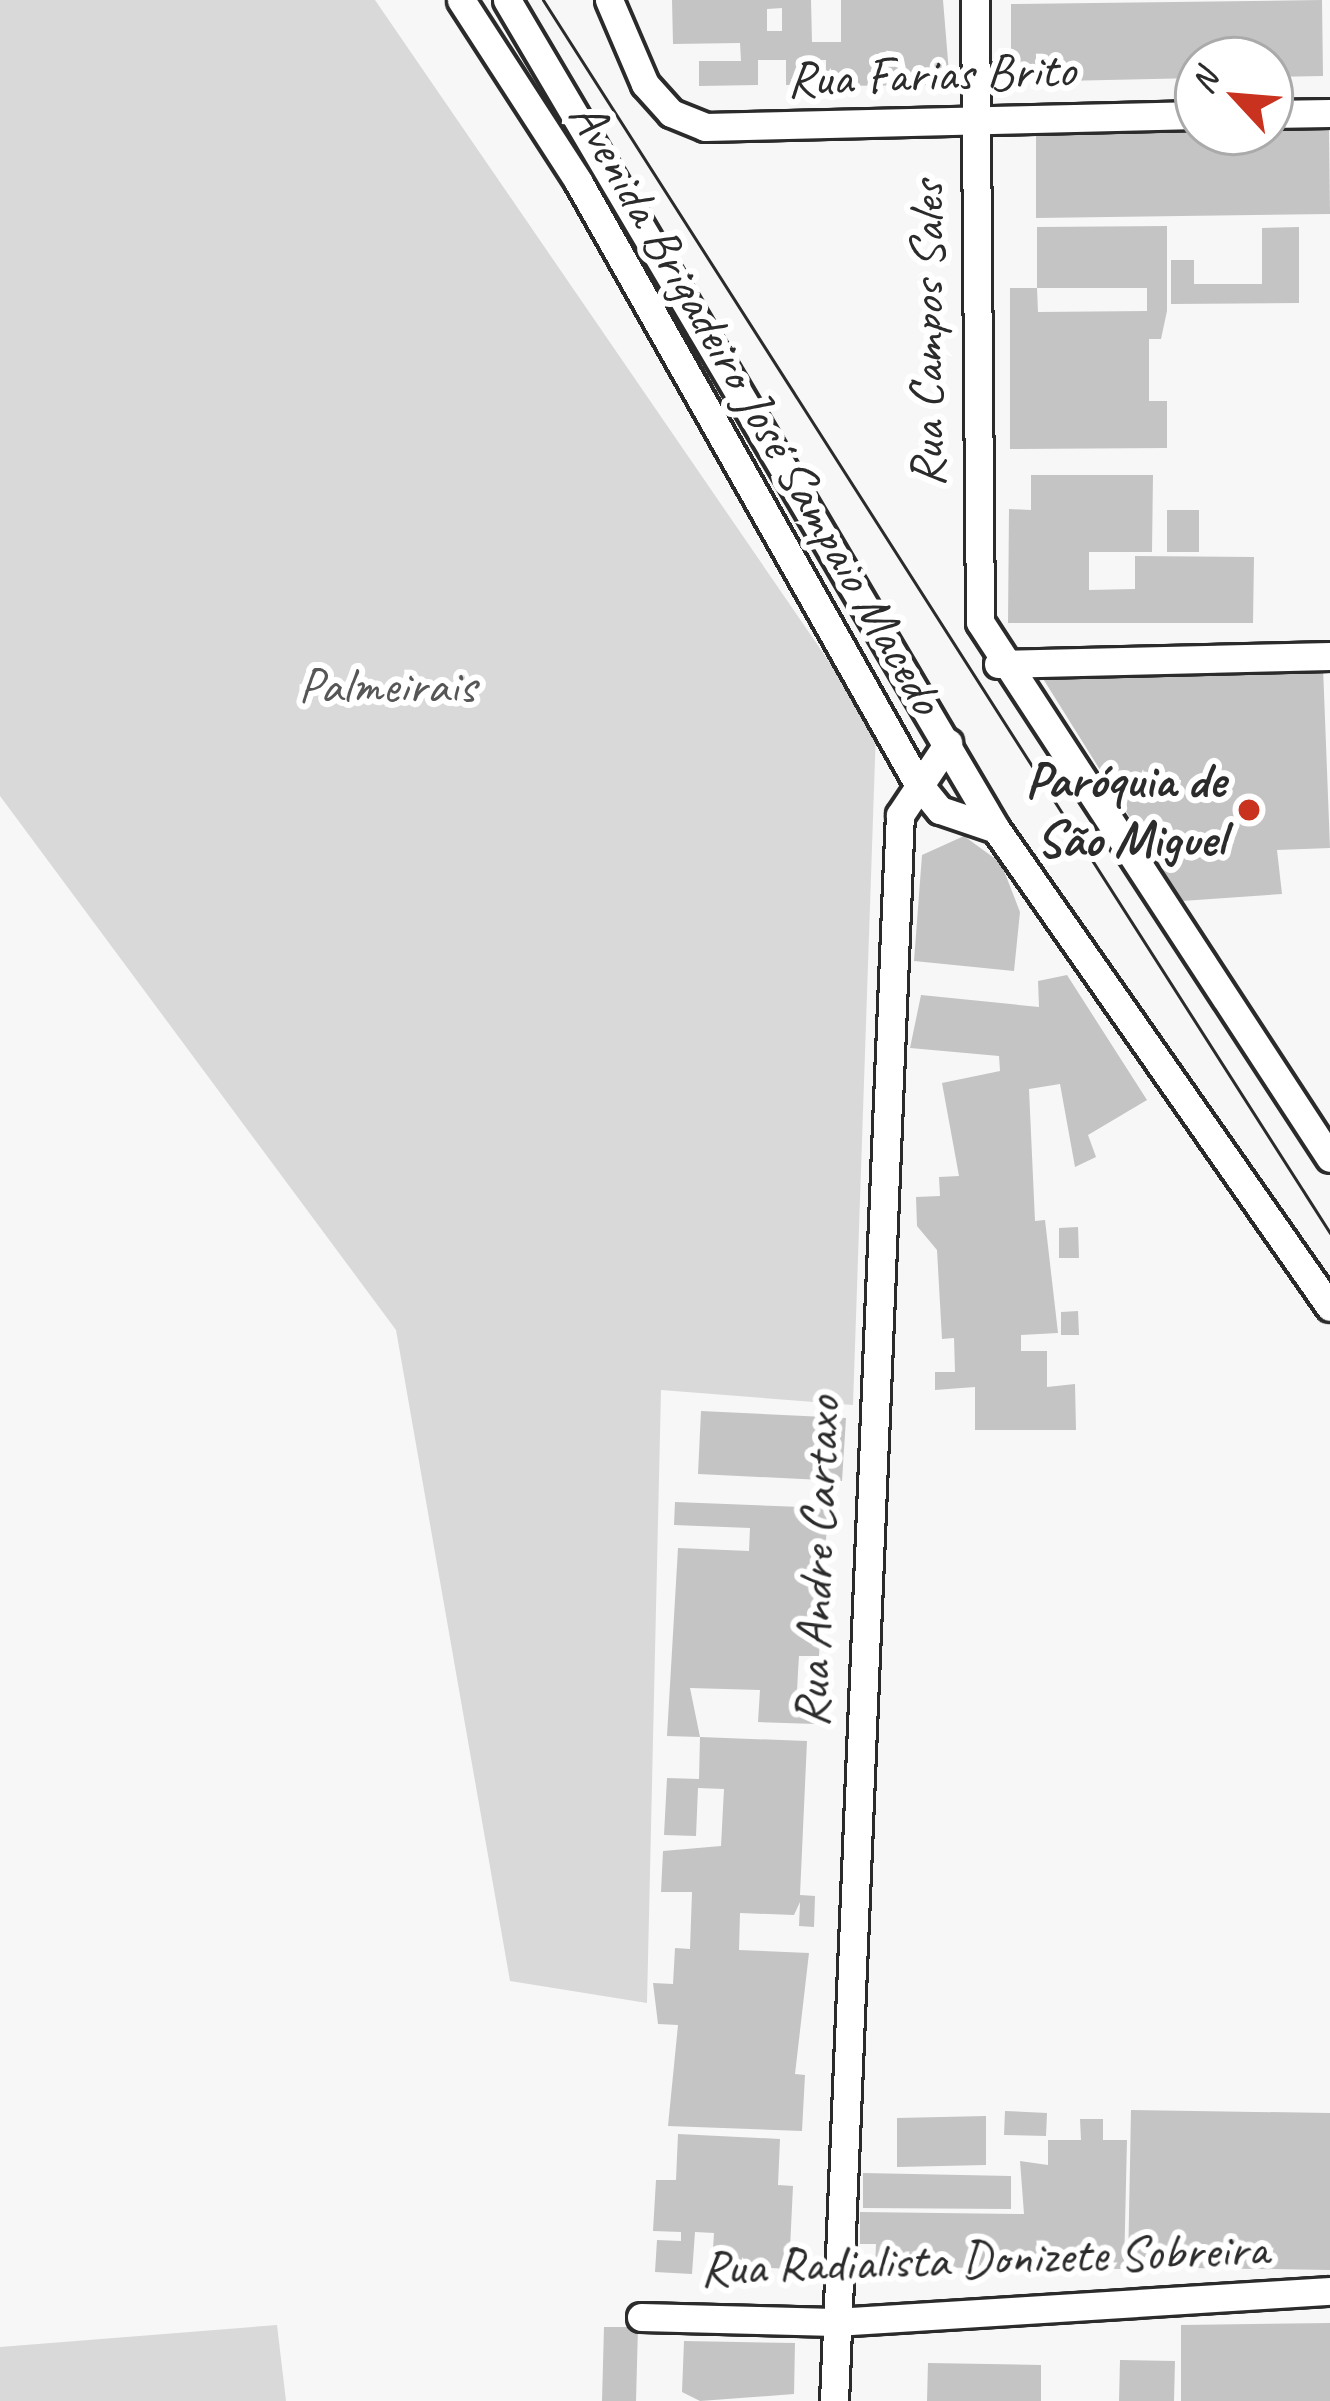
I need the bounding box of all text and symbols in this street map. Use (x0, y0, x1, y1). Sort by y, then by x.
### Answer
north arrow (1174, 36, 1294, 156)
street label: Rua Farias Brito (785, 38, 1077, 110)
text: N (1181, 63, 1228, 100)
street label: Avenida Brigadeiro José Sampaio Macedo (556, 89, 958, 725)
street label: Rua Campos Sales (895, 180, 957, 488)
park label: Palmeirais (298, 654, 476, 716)
place label: Paróquia de São Miguel (1025, 750, 1225, 870)
marker: Paróquia de São Miguel (1236, 797, 1262, 823)
street label: Rua Andre Cartaxo (780, 1396, 852, 1728)
street label: Rua Radialista Donizete Sobreira (698, 2217, 1270, 2299)

